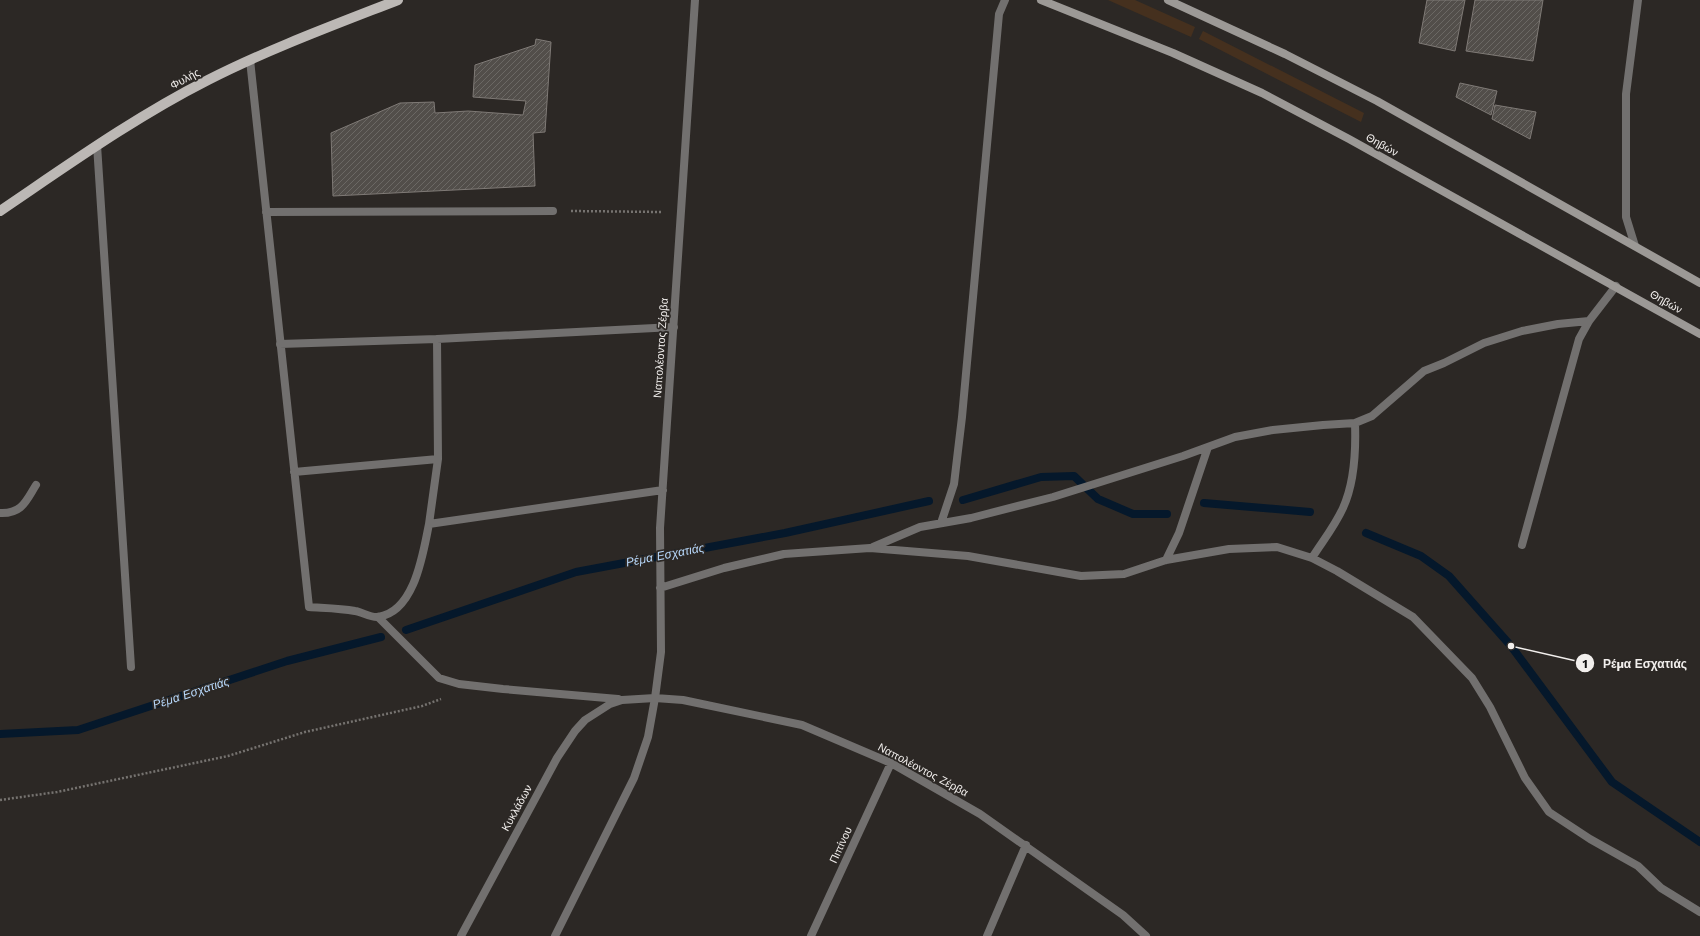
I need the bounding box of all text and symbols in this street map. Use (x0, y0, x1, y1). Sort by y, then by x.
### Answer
street label: Φυλής (168, 66, 202, 92)
street label: Θηβών (1364, 131, 1401, 159)
street label: Θηβών (1648, 288, 1685, 317)
street label: Ναπολέοντος Ζέρβα (651, 297, 671, 398)
water label: Ρέμα Εσχατιάς (625, 540, 706, 569)
callout: Ρέμα Εσχατιάς (1575, 651, 1695, 675)
text: 1 (1582, 657, 1588, 671)
text: Ρέμα Εσχατιάς (1603, 657, 1687, 671)
water label: Ρέμα Εσχατιάς (151, 674, 231, 712)
street label: Ναπολέοντος Ζέρβα (876, 741, 971, 800)
street label: Κυκλάδων (499, 782, 535, 833)
street label: Πιπίνου (827, 825, 855, 865)

